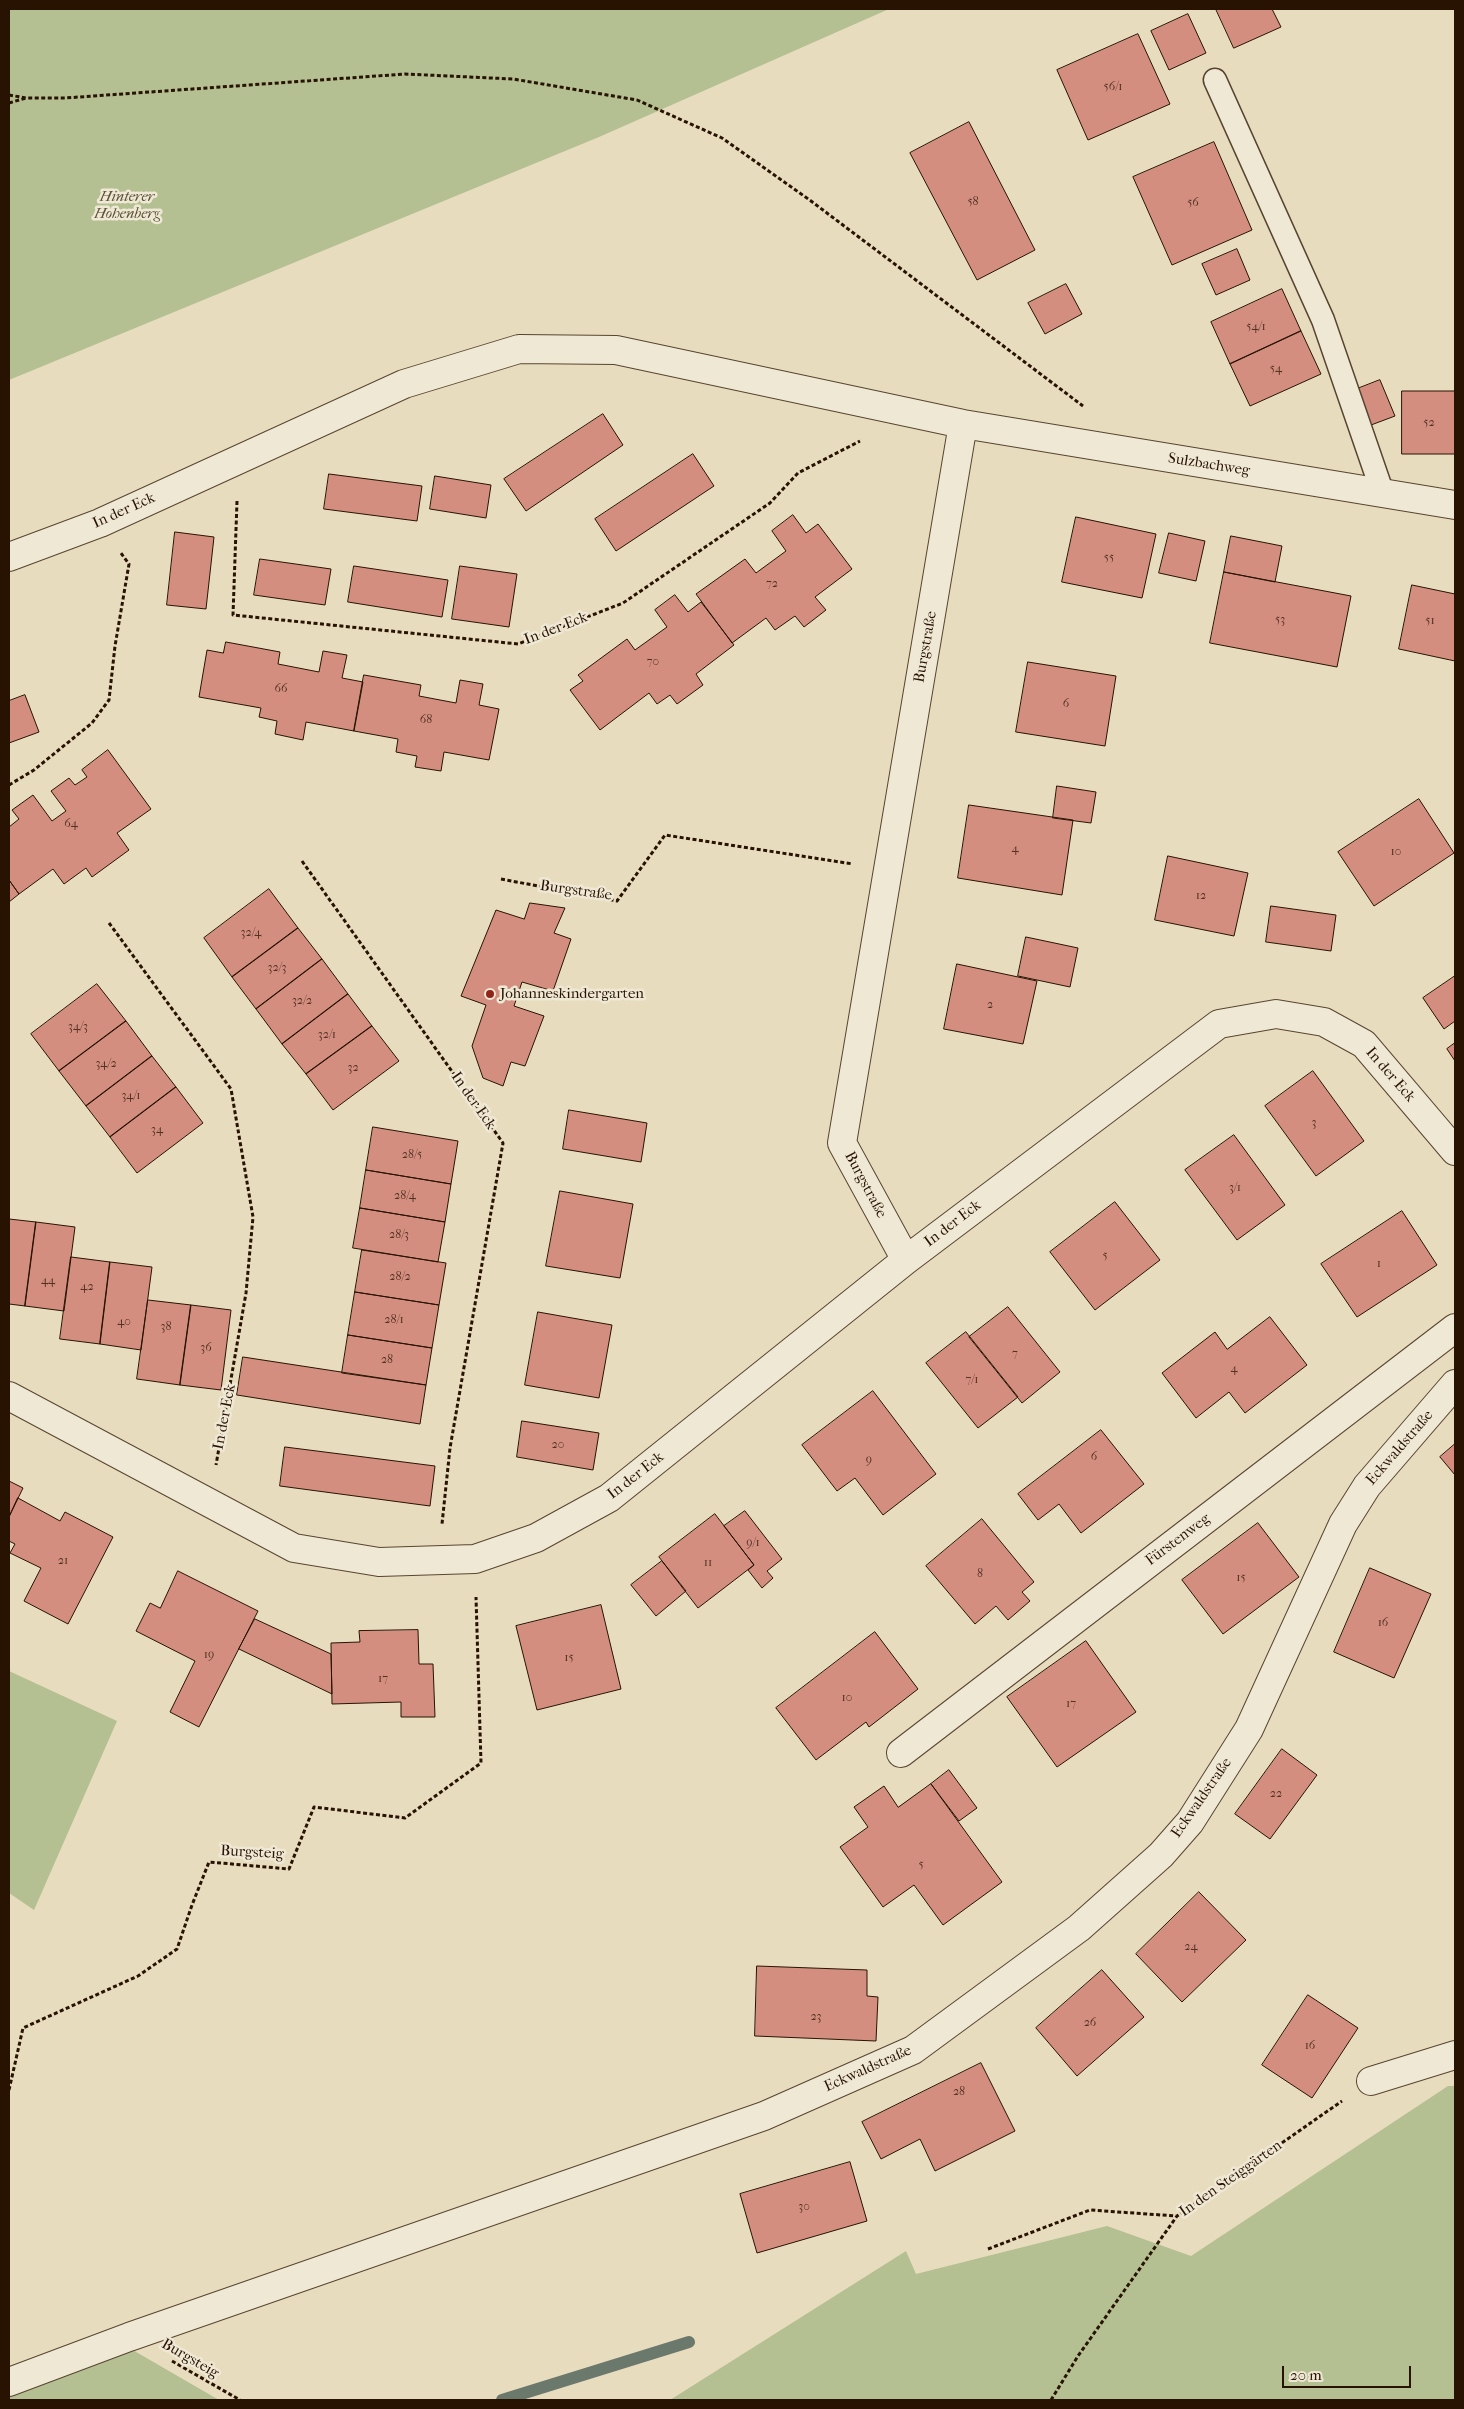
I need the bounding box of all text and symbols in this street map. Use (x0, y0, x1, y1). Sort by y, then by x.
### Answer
house number: 56/1 (1104, 80, 1122, 94)
park label: Hinterer Hohenberg (94, 188, 160, 223)
house number: 58 (967, 195, 979, 209)
house number: 56 (1187, 196, 1199, 210)
house number: 54/1 (1246, 320, 1266, 334)
house number: 54 (1270, 362, 1282, 376)
house number: 52 (1423, 416, 1435, 430)
street label: Sulzbachweg (1167, 450, 1251, 480)
street label: In der Eck (90, 489, 158, 533)
house number: 55 (1104, 551, 1114, 565)
house number: 72 (766, 577, 778, 591)
street label: In der Eck (522, 609, 590, 649)
street label: Burgstraße (911, 610, 941, 684)
house number: 53 (1275, 613, 1285, 627)
house number: 51 (1425, 614, 1435, 628)
house number: 70 (647, 655, 659, 669)
house number: 66 (275, 682, 287, 696)
house number: 6 (1063, 697, 1069, 711)
house number: 68 (420, 713, 432, 727)
house number: 64 (64, 817, 78, 831)
house number: 4 (1011, 842, 1019, 856)
house number: 10 (1391, 845, 1401, 859)
street label: Burgstraße (539, 877, 613, 905)
house number: 12 (1196, 889, 1206, 903)
house number: 32/4 (241, 926, 261, 940)
house number: 32/3 (268, 961, 286, 975)
place label: Johanneskindergarten (500, 985, 644, 1003)
marker: Johanneskindergarten (484, 988, 496, 1000)
house number: 32/2 (292, 994, 312, 1008)
house number: 2 (987, 998, 993, 1012)
house number: 34/3 (68, 1020, 88, 1034)
house number: 32/1 (318, 1028, 336, 1042)
street label: In der Eck (1361, 1044, 1419, 1106)
house number: 34/2 (95, 1057, 117, 1071)
house number: 32 (347, 1061, 359, 1075)
street label: In der Eck (447, 1069, 499, 1133)
house number: 34/1 (121, 1089, 141, 1103)
house number: 3 (1312, 1116, 1316, 1130)
house number: 34 (151, 1123, 163, 1137)
house number: 28/5 (402, 1148, 422, 1162)
street label: Burgstraße (840, 1149, 890, 1221)
house number: 3/1 (1229, 1181, 1241, 1195)
house number: 28/4 (394, 1189, 416, 1203)
street label: In der Eck (921, 1197, 985, 1251)
house number: 28/3 (389, 1228, 409, 1242)
house number: 5 (1102, 1249, 1108, 1263)
house number: 1 (1377, 1257, 1381, 1271)
house number: 28/2 (389, 1270, 411, 1284)
house number: 44 (41, 1274, 55, 1288)
house number: 42 (80, 1280, 94, 1294)
house number: 28/1 (384, 1313, 404, 1327)
house number: 40 (117, 1315, 131, 1329)
house number: 38 (161, 1320, 171, 1334)
house number: 36 (200, 1341, 212, 1355)
house number: 7 (1012, 1347, 1018, 1361)
house number: 28 (381, 1353, 393, 1367)
house number: 4 (1230, 1362, 1238, 1376)
house number: 7/1 (966, 1373, 978, 1387)
street label: In der Eck (210, 1383, 240, 1451)
street label: Eckwaldstraße (1363, 1407, 1437, 1489)
house number: 20 (552, 1438, 564, 1452)
street label: In der Eck (604, 1448, 668, 1504)
house number: 6 (1091, 1450, 1097, 1464)
house number: 9 (866, 1453, 872, 1467)
street label: Fürstenweg (1142, 1510, 1214, 1570)
house number: 9/1 (746, 1536, 760, 1550)
house number: 21 (58, 1554, 68, 1568)
house number: 11 (704, 1556, 712, 1570)
house number: 8 (977, 1567, 983, 1581)
house number: 15 (1236, 1571, 1246, 1585)
house number: 16 (1378, 1616, 1388, 1630)
house number: 19 (204, 1648, 214, 1662)
house number: 15 (564, 1651, 574, 1665)
house number: 17 (378, 1672, 388, 1686)
house number: 10 (842, 1691, 852, 1705)
house number: 17 (1066, 1697, 1076, 1711)
street label: Eckwaldstraße (1168, 1755, 1236, 1841)
house number: 22 (1270, 1787, 1282, 1801)
street label: Burgsteig (220, 1842, 284, 1864)
house number: 5 (918, 1858, 924, 1872)
house number: 24 (1184, 1940, 1198, 1954)
house number: 23 (810, 2010, 822, 2024)
house number: 26 (1084, 2016, 1096, 2030)
house number: 16 (1305, 2039, 1315, 2053)
street label: Eckwaldstraße (822, 2042, 914, 2096)
house number: 28 (953, 2085, 965, 2099)
street label: In den Steiggärten (1176, 2137, 1286, 2221)
house number: 30 (798, 2200, 810, 2214)
street label: Burgsteig (158, 2335, 222, 2383)
scale bar (1284, 2356, 1413, 2388)
text: 20 m (1290, 2366, 1322, 2384)

